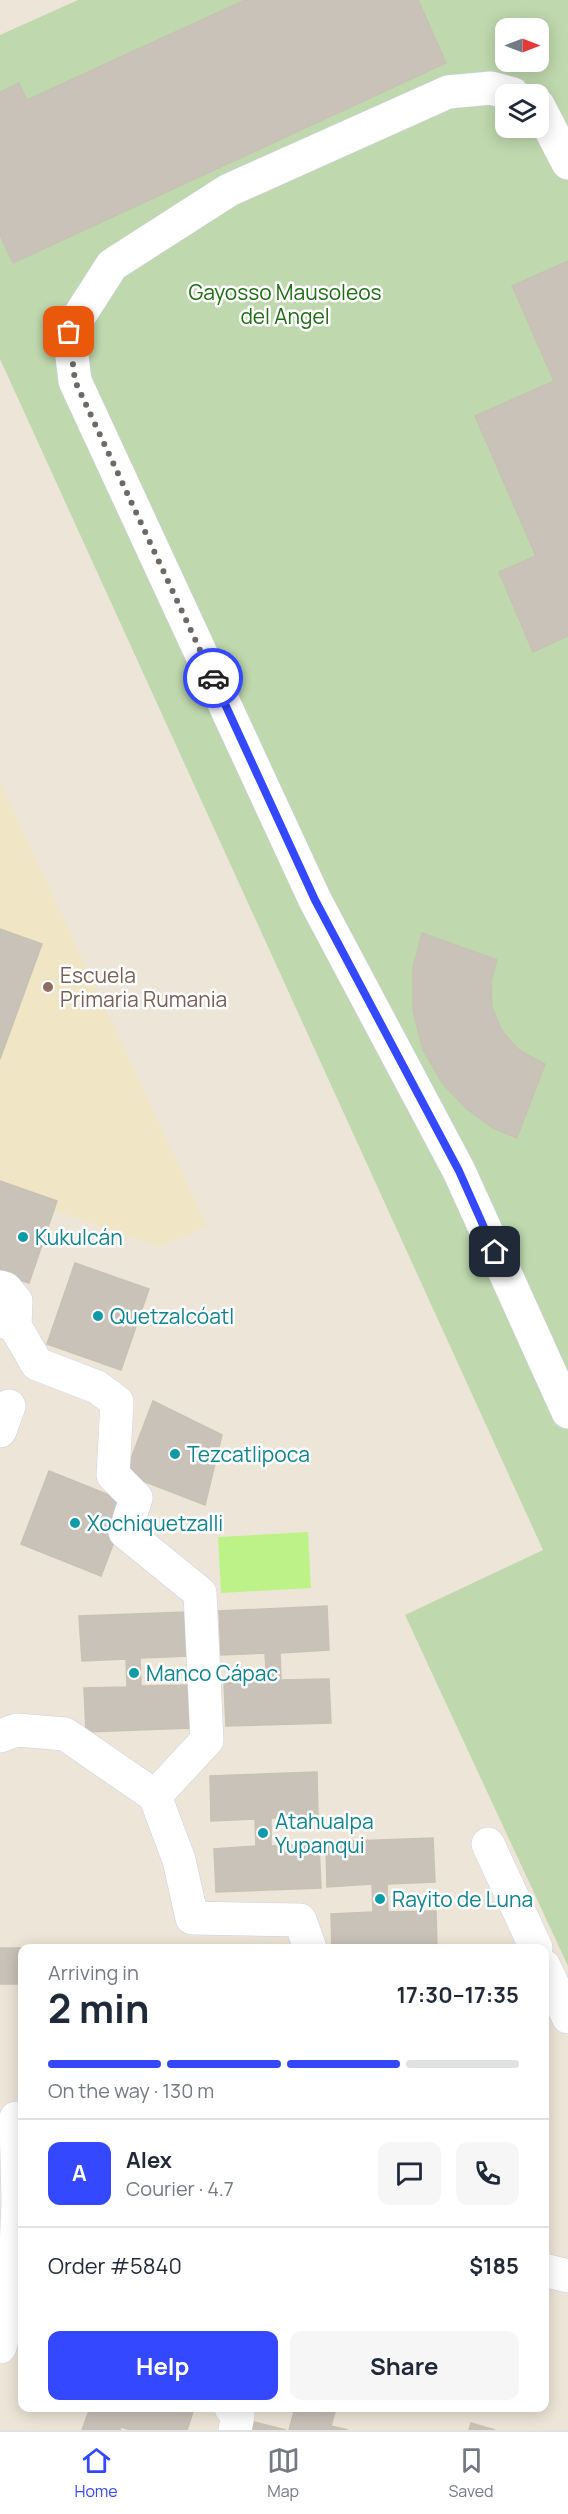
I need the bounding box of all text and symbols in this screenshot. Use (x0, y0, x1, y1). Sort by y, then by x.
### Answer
north arrow (495, 18, 549, 72)
map controls (495, 18, 549, 138)
button: layers (495, 84, 549, 138)
park label: Gayosso Mausoleos del Angel (188, 278, 382, 330)
pin (43, 306, 94, 357)
icon: bag (52, 315, 85, 348)
courier (183, 648, 243, 708)
icon: car (197, 662, 230, 695)
place label: Escuela Primaria Rumania (60, 961, 227, 1013)
marker: Escuela Primaria Rumania (41, 980, 55, 994)
place label: Kukulcán (35, 1223, 123, 1251)
pin (469, 1226, 520, 1277)
marker: Kukulcán (16, 1230, 30, 1244)
icon: home (478, 1235, 511, 1268)
place label: Quetzalcóatl (110, 1302, 234, 1330)
marker: Quetzalcóatl (91, 1309, 105, 1323)
place label: Tezcatlipoca (187, 1440, 310, 1468)
marker: Tezcatlipoca (168, 1447, 182, 1461)
place label: Xochiquetzalli (87, 1509, 223, 1537)
marker: Xochiquetzalli (68, 1516, 82, 1530)
place label: Manco Cápac (146, 1659, 278, 1687)
marker: Manco Cápac (127, 1666, 141, 1680)
place label: Atahualpa Yupanqui (275, 1807, 374, 1859)
marker: Atahualpa Yupanqui (256, 1826, 270, 1840)
place label: Rayito de Luna (392, 1885, 533, 1913)
marker: Rayito de Luna (373, 1892, 387, 1906)
text: Arriving in (48, 1959, 139, 1986)
text: 17:30–17:35 (396, 1980, 519, 2010)
text: 2 min (48, 1981, 149, 2035)
text: On the way · 130 m (48, 2077, 214, 2104)
button: chat (378, 2142, 441, 2205)
button: phone (456, 2142, 519, 2205)
text: Alex (126, 2145, 172, 2175)
text: A (72, 2158, 87, 2188)
text: Courier · 4.7 (126, 2175, 234, 2202)
text: Order #5840 (48, 2251, 182, 2281)
text: $185 (469, 2251, 519, 2281)
button: Help (48, 2331, 278, 2400)
button: Share (290, 2331, 519, 2400)
tab: Home (74, 2444, 118, 2502)
tab: Map (267, 2444, 300, 2502)
tab: Saved (448, 2444, 494, 2502)

